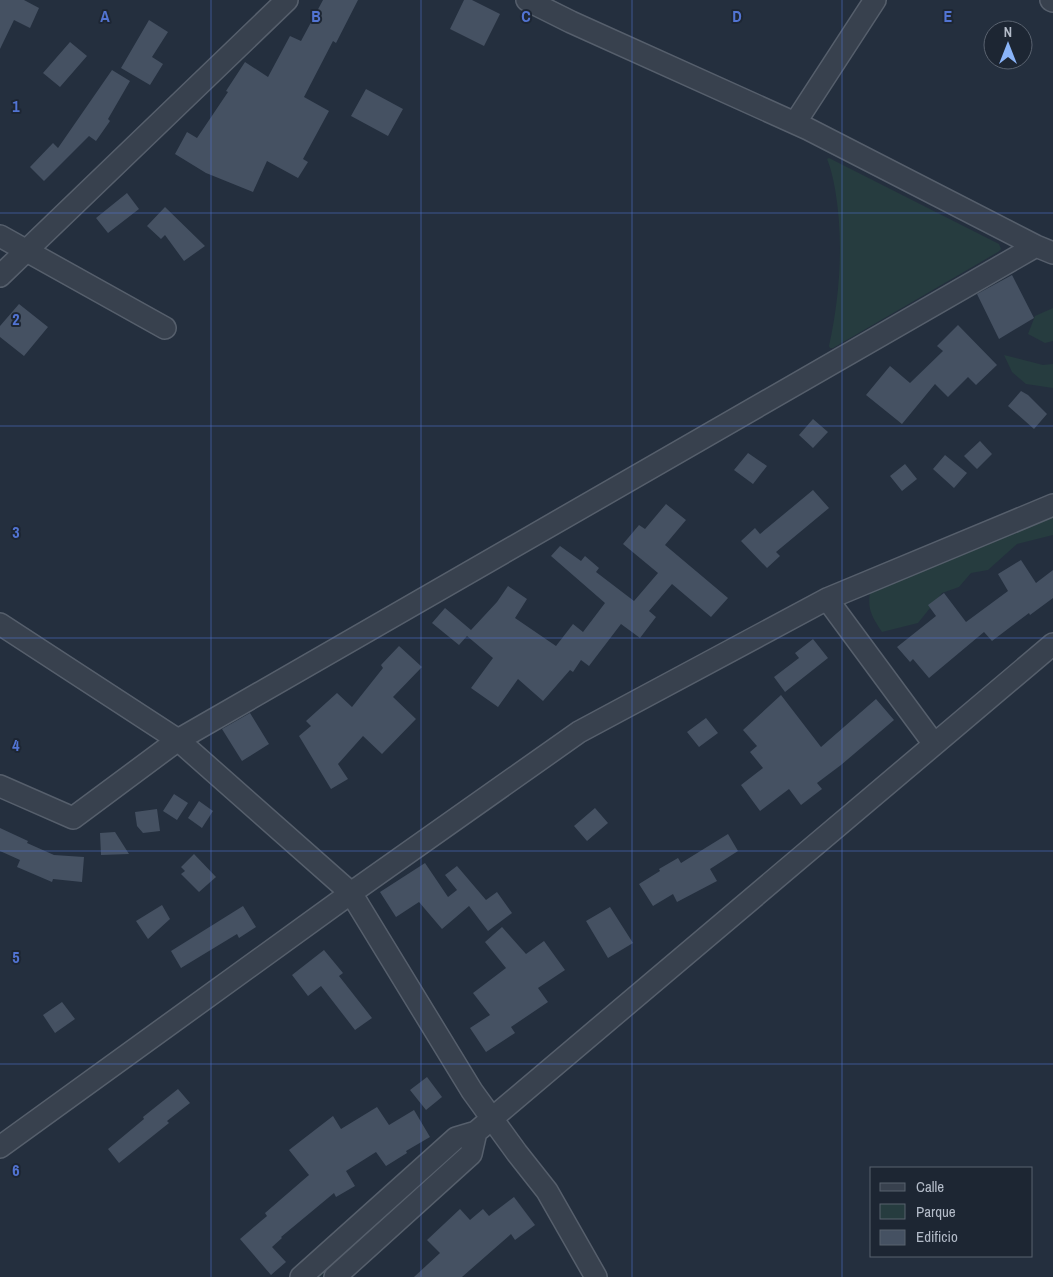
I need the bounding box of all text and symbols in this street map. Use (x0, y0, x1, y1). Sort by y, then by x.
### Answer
text: A (100, 5, 110, 27)
text: B (311, 5, 321, 27)
text: C (521, 5, 531, 27)
text: D (732, 5, 742, 27)
text: E (944, 5, 953, 27)
north arrow (983, 20, 1033, 70)
text: N (1004, 23, 1012, 41)
text: 1 (12, 95, 20, 117)
text: 2 (12, 308, 20, 330)
text: 3 (12, 521, 20, 543)
text: 4 (12, 734, 20, 756)
text: 5 (12, 946, 20, 968)
text: 6 (12, 1159, 20, 1181)
legend (870, 1167, 1033, 1257)
text: Calle (916, 1176, 944, 1197)
text: Parque (916, 1201, 956, 1222)
text: Edificio (916, 1226, 958, 1247)

